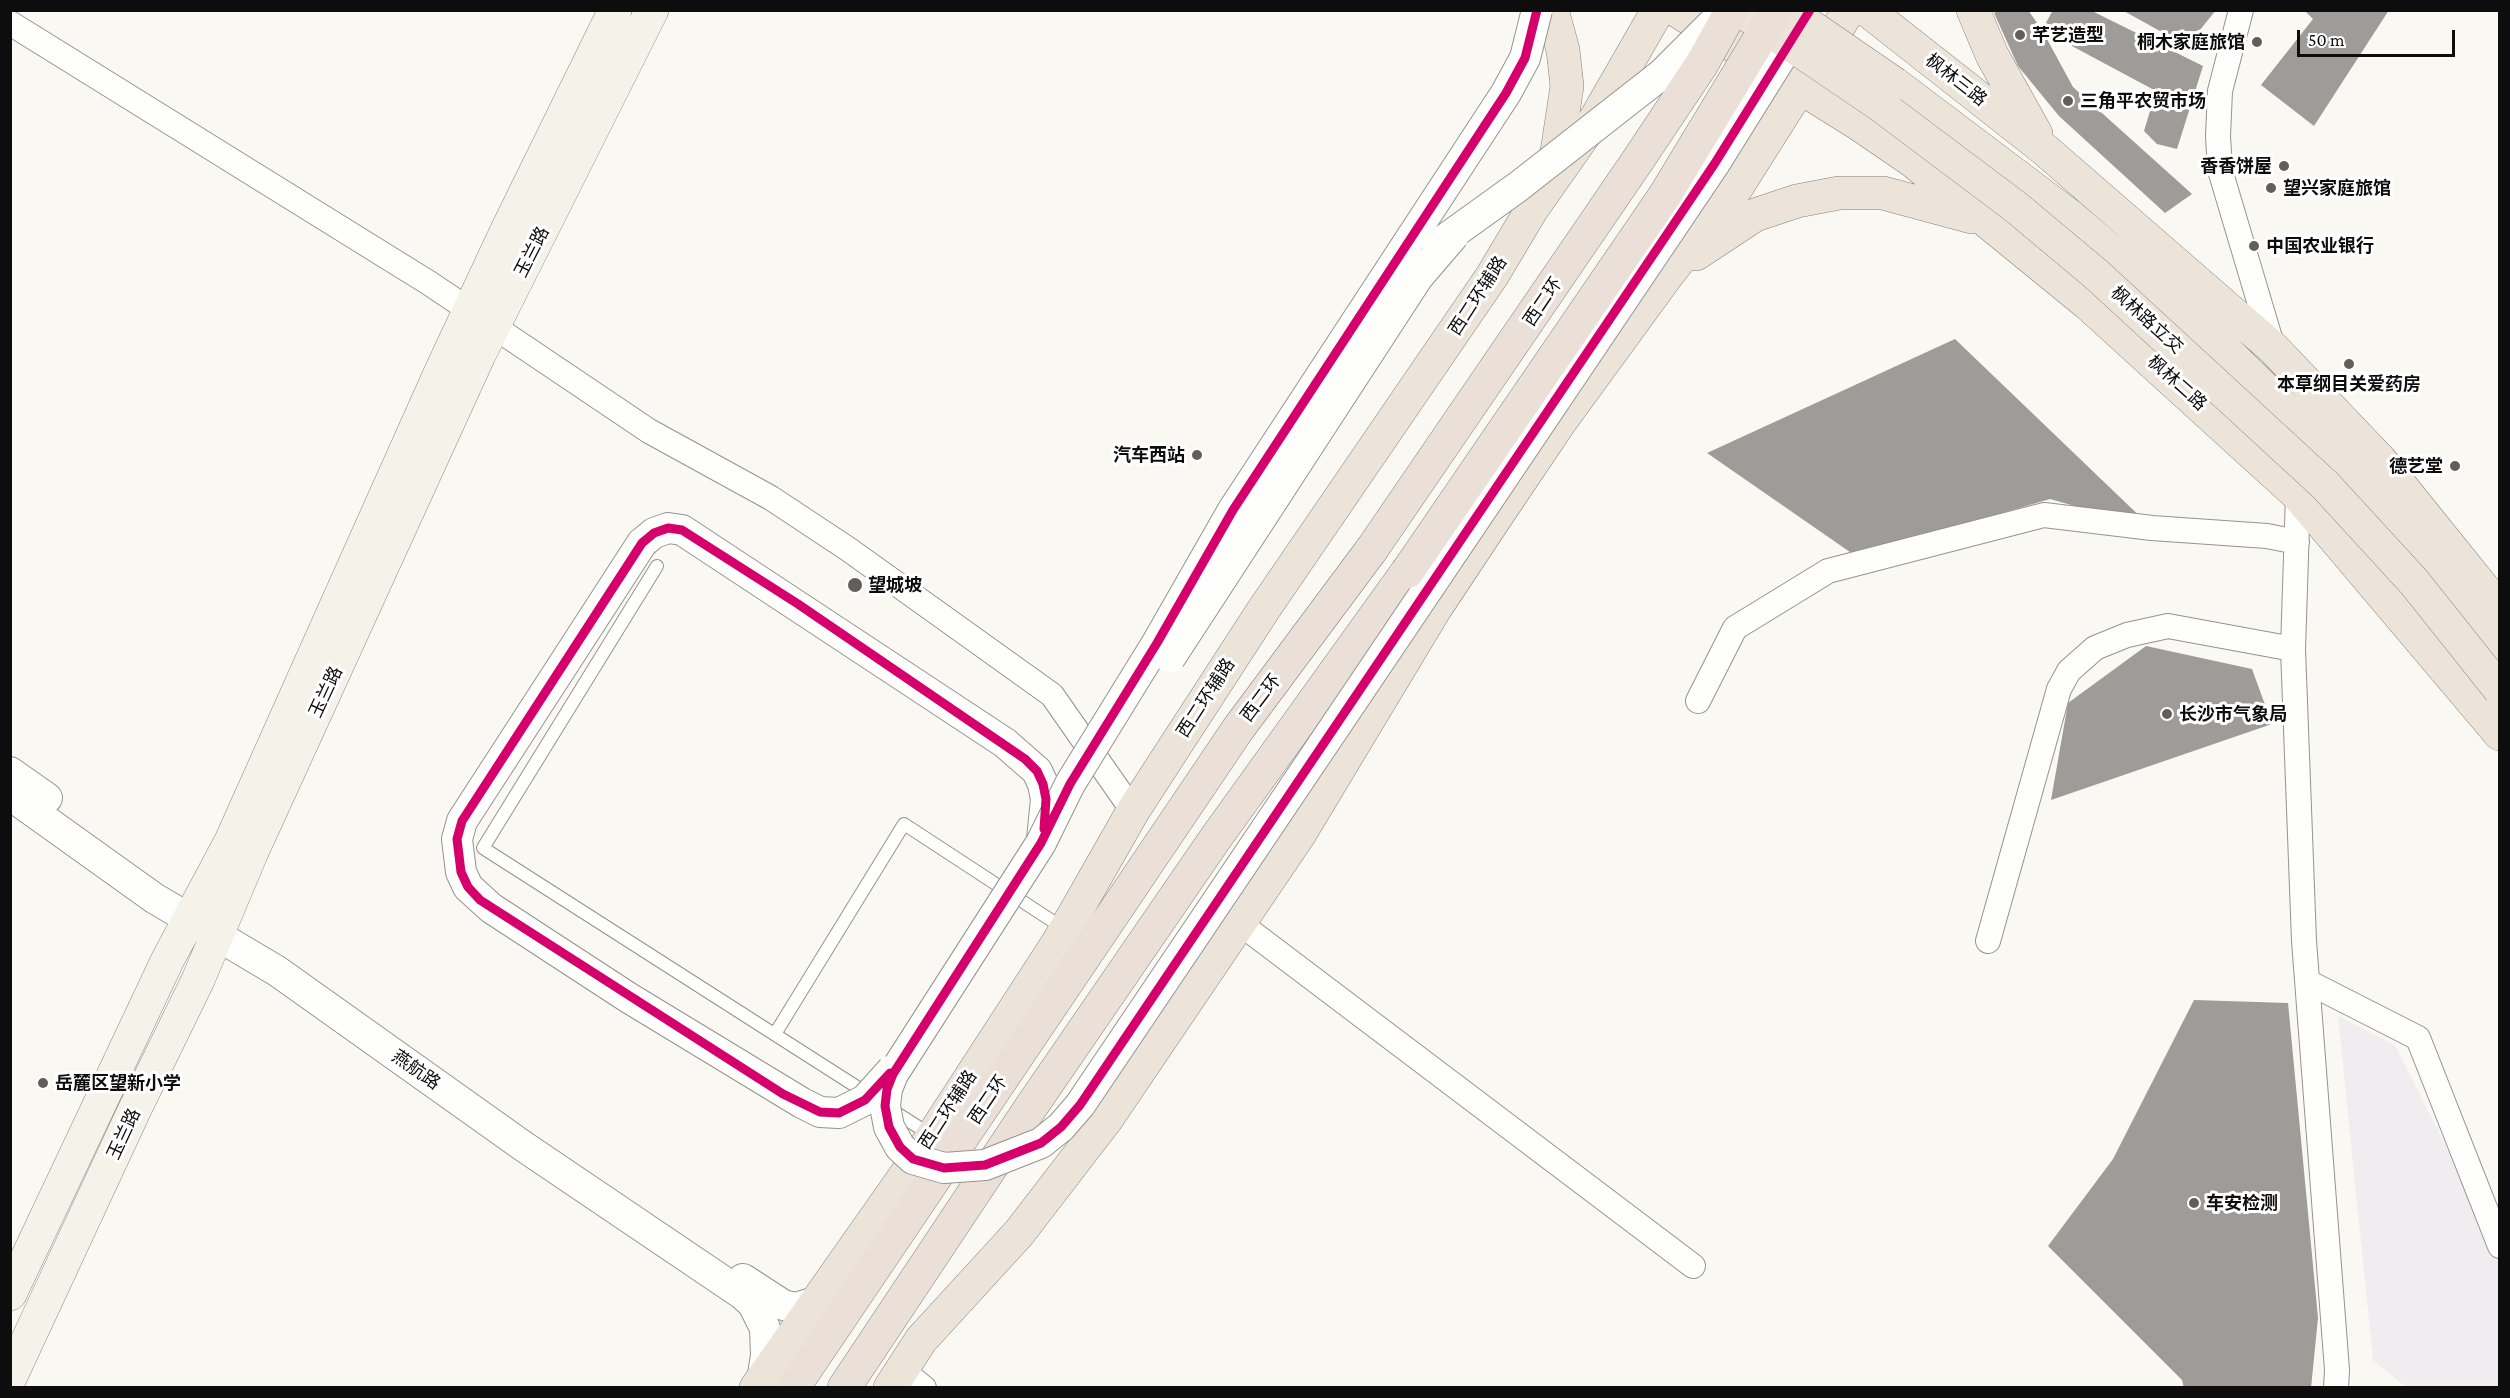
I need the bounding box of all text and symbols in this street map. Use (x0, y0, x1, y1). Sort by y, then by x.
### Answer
scale bar (2300, 18, 2458, 56)
place label: 芊艺造型 (2032, 24, 2104, 46)
marker: 芊艺造型 (2013, 28, 2027, 42)
text: 50 m (2308, 30, 2345, 50)
place label: 桐木家庭旅馆 (2137, 31, 2245, 53)
marker: 桐木家庭旅馆 (2250, 35, 2264, 49)
street label: 枫林三路 (1921, 49, 1991, 111)
place label: 三角平农贸市场 (2080, 90, 2206, 112)
marker: 三角平农贸市场 (2061, 94, 2075, 108)
place label: 香香饼屋 (2200, 155, 2272, 177)
marker: 香香饼屋 (2277, 159, 2291, 173)
place label: 望兴家庭旅馆 (2283, 177, 2391, 199)
marker: 望兴家庭旅馆 (2264, 181, 2278, 195)
street label: 玉兰路 (510, 223, 554, 281)
place label: 中国农业银行 (2266, 235, 2374, 257)
marker: 中国农业银行 (2247, 239, 2261, 253)
street label: 西二环辅路 (1444, 252, 1512, 340)
street label: 西二环 (1519, 274, 1567, 330)
street label: 枫林路立交 (2106, 282, 2188, 358)
street label: 枫林二路 (2143, 351, 2211, 415)
marker: 本草纲目关爱药房 (2342, 357, 2356, 371)
place label: 本草纲目关爱药房 (2277, 373, 2421, 395)
place label: 汽车西站 (1113, 444, 1185, 466)
marker: 汽车西站 (1190, 448, 1204, 462)
place label: 德艺堂 (2389, 455, 2443, 477)
marker: 德艺堂 (2448, 459, 2462, 473)
place label: 望城坡 (868, 574, 922, 596)
marker: 望城坡 (846, 576, 864, 594)
street label: 西二环辅路 (1172, 654, 1240, 742)
street label: 玉兰路 (305, 663, 347, 721)
street label: 西二环 (1236, 670, 1286, 726)
place label: 长沙市气象局 (2179, 703, 2287, 725)
marker: 长沙市气象局 (2160, 707, 2174, 721)
street label: 燕航路 (388, 1046, 444, 1094)
street label: 西二环辅路 (914, 1066, 982, 1154)
place label: 岳麓区望新小学 (55, 1072, 181, 1094)
street label: 西二环 (964, 1072, 1012, 1128)
marker: 岳麓区望新小学 (36, 1076, 50, 1090)
street label: 玉兰路 (103, 1105, 145, 1163)
place label: 车安检测 (2206, 1192, 2278, 1214)
marker: 车安检测 (2187, 1196, 2201, 1210)

